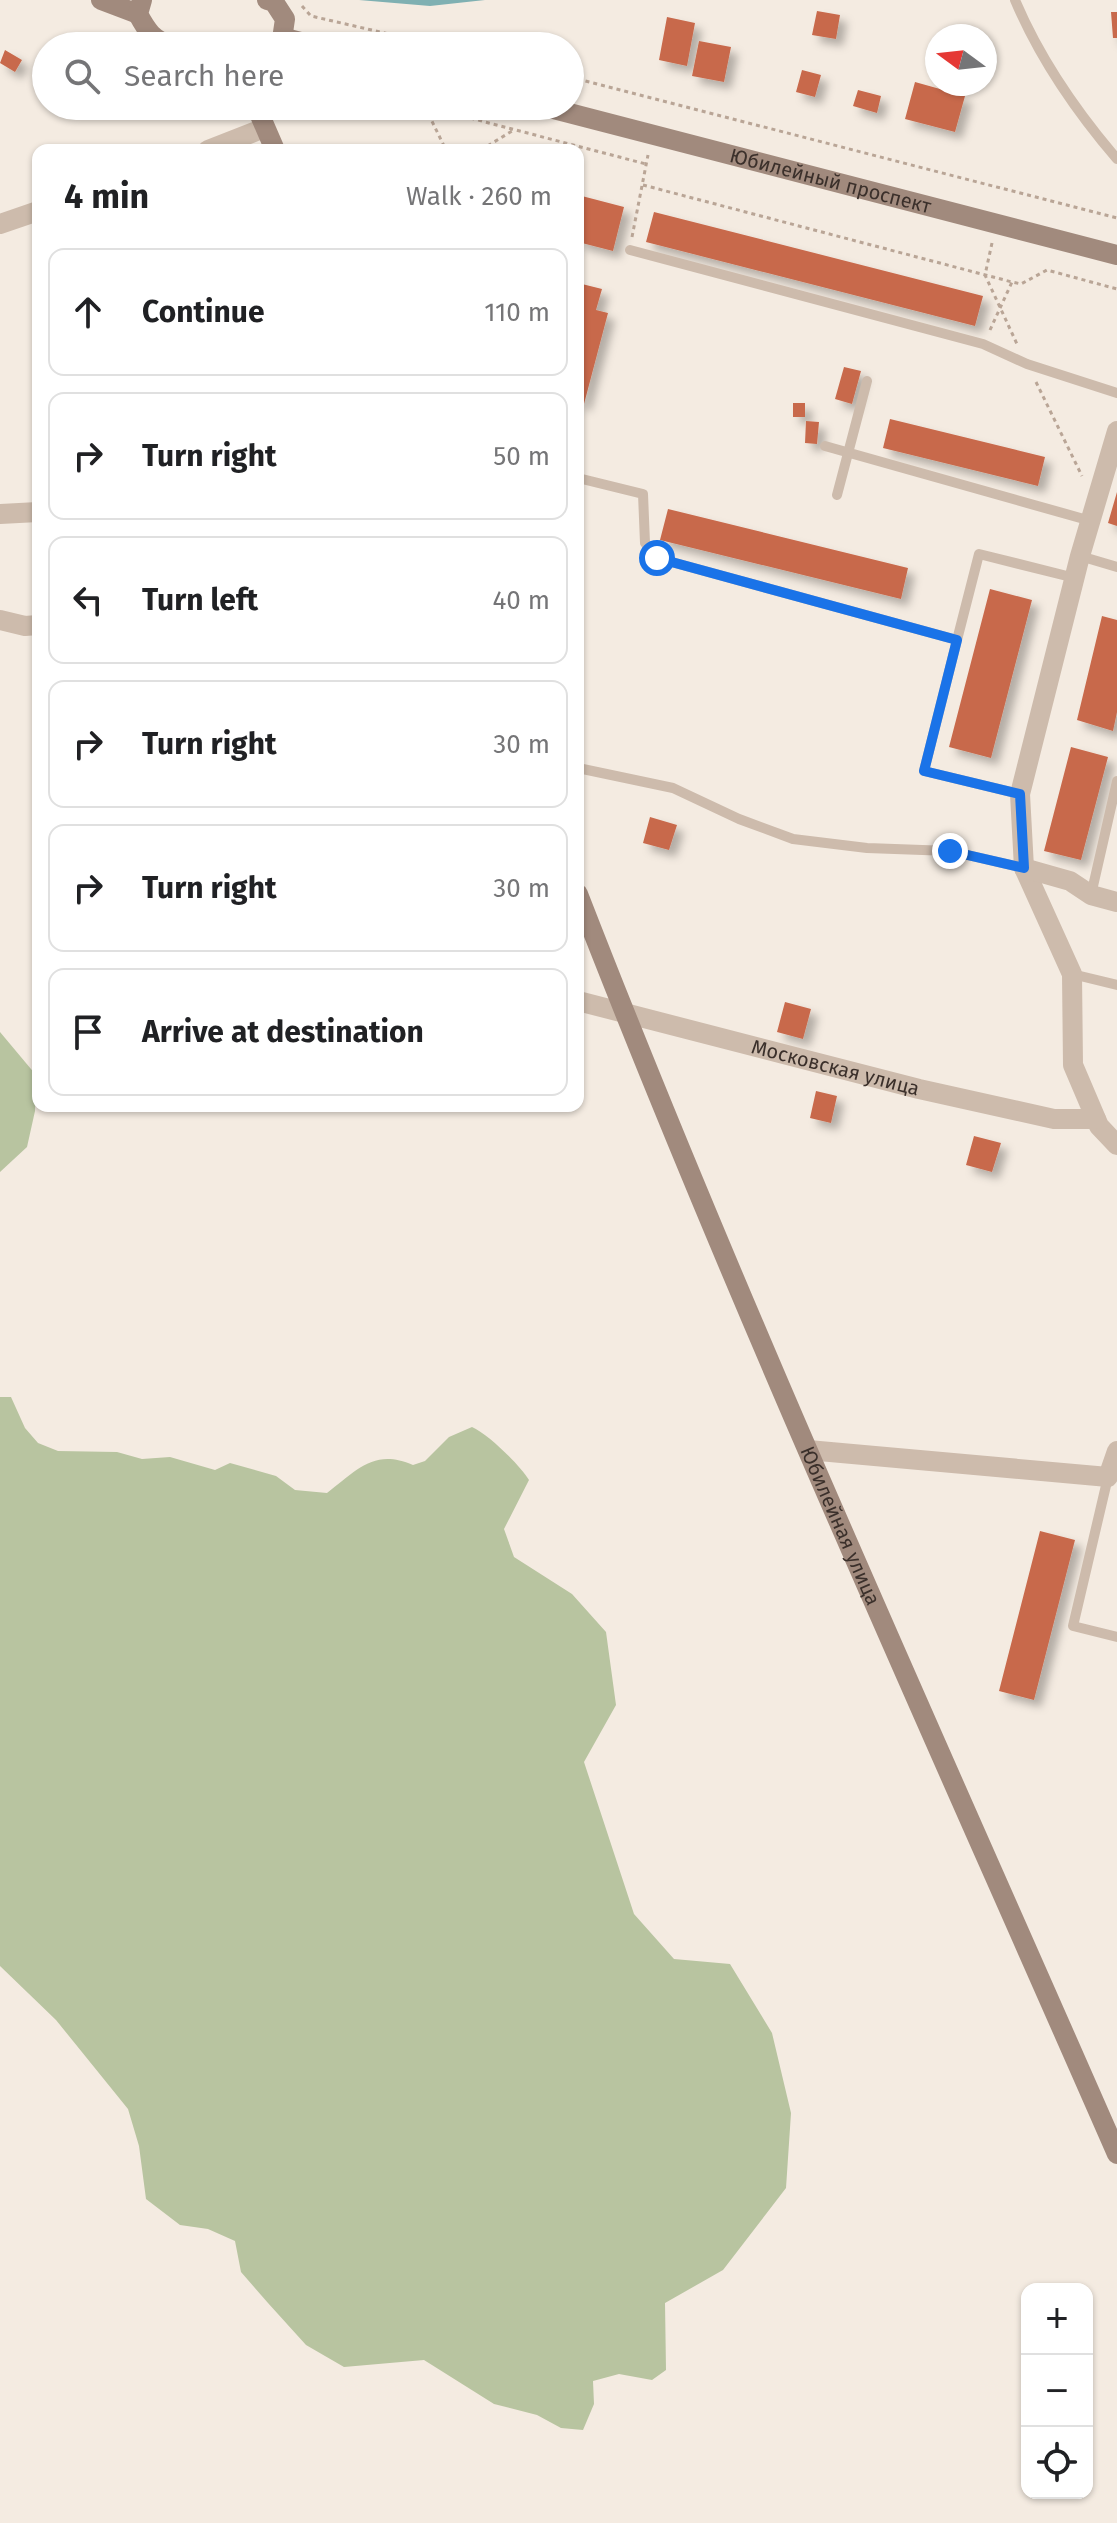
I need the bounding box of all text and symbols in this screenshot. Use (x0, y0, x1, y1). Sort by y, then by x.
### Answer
north arrow (925, 24, 997, 96)
search box (32, 32, 584, 120)
icon: search (60, 54, 104, 98)
text: Search here (124, 58, 284, 94)
street label: Юбилейный проспект (727, 143, 935, 219)
text: 4 min (64, 176, 149, 217)
text: Walk · 260 m (406, 181, 552, 212)
icon: ahead (66, 290, 110, 334)
text: Continue (142, 294, 265, 330)
text: 110 m (484, 297, 550, 328)
icon: right (66, 434, 110, 478)
text: Turn right (142, 438, 277, 474)
text: 50 m (493, 441, 550, 472)
route start (639, 540, 675, 576)
icon: left (66, 578, 110, 622)
text: Turn left (142, 582, 258, 618)
text: 40 m (492, 585, 550, 616)
icon: right (66, 722, 110, 766)
text: Turn right (142, 726, 277, 762)
text: 30 m (493, 729, 550, 760)
route end (932, 833, 968, 869)
icon: right (66, 866, 110, 910)
text: Turn right (142, 870, 277, 906)
text: 30 m (493, 873, 550, 904)
icon: arrive (66, 1010, 110, 1054)
text: Arrive at destination (142, 1014, 424, 1050)
street label: Московская улица (749, 1034, 922, 1101)
street label: Юбилейная улица (795, 1442, 886, 1609)
map controls (1021, 2283, 1093, 2499)
button: + (1021, 2283, 1093, 2355)
button: − (1021, 2355, 1093, 2427)
button: locate (1021, 2427, 1093, 2499)

